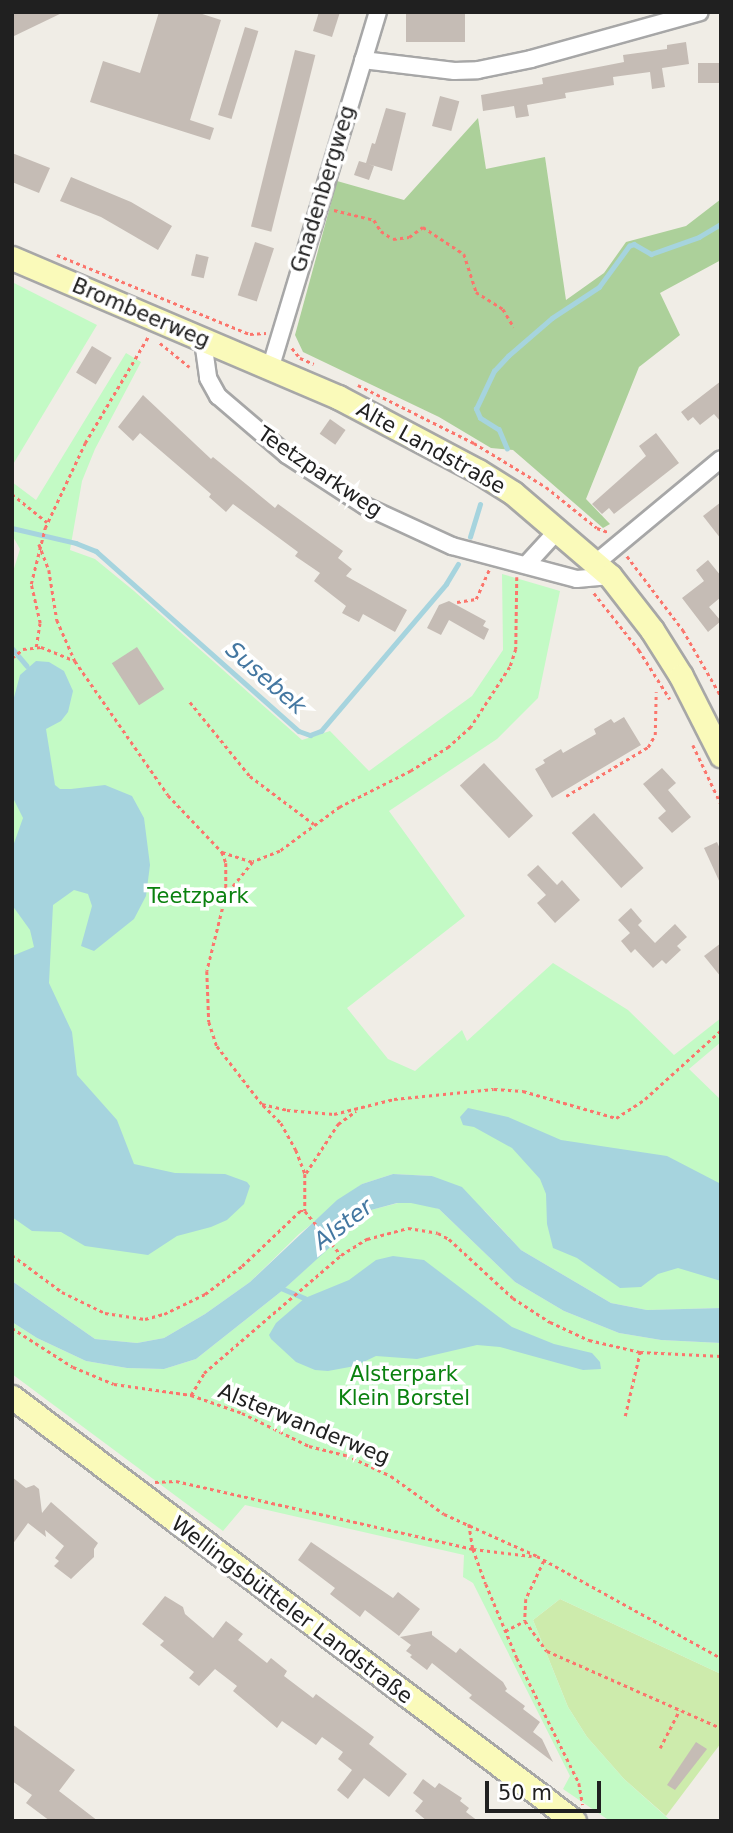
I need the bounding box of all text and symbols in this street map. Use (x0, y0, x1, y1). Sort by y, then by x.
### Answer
street label: Gnadenbergweg (286, 102, 360, 276)
street label: Brombeerweg (68, 273, 214, 353)
street label: Alte Landstraße (352, 397, 510, 499)
street label: Teetzparkweg (253, 421, 387, 523)
water label: Susebek (220, 636, 312, 720)
park label: Teetzpark (147, 883, 249, 909)
water label: Alster (308, 1193, 378, 1255)
park label: Alsterpark Klein Borstel (338, 1361, 470, 1411)
street label: Alsterwanderweg (215, 1378, 393, 1470)
street label: Wellingsbütteler Landstraße (166, 1511, 418, 1709)
scale bar (488, 1766, 604, 1810)
text: 50 m (498, 1781, 552, 1805)

